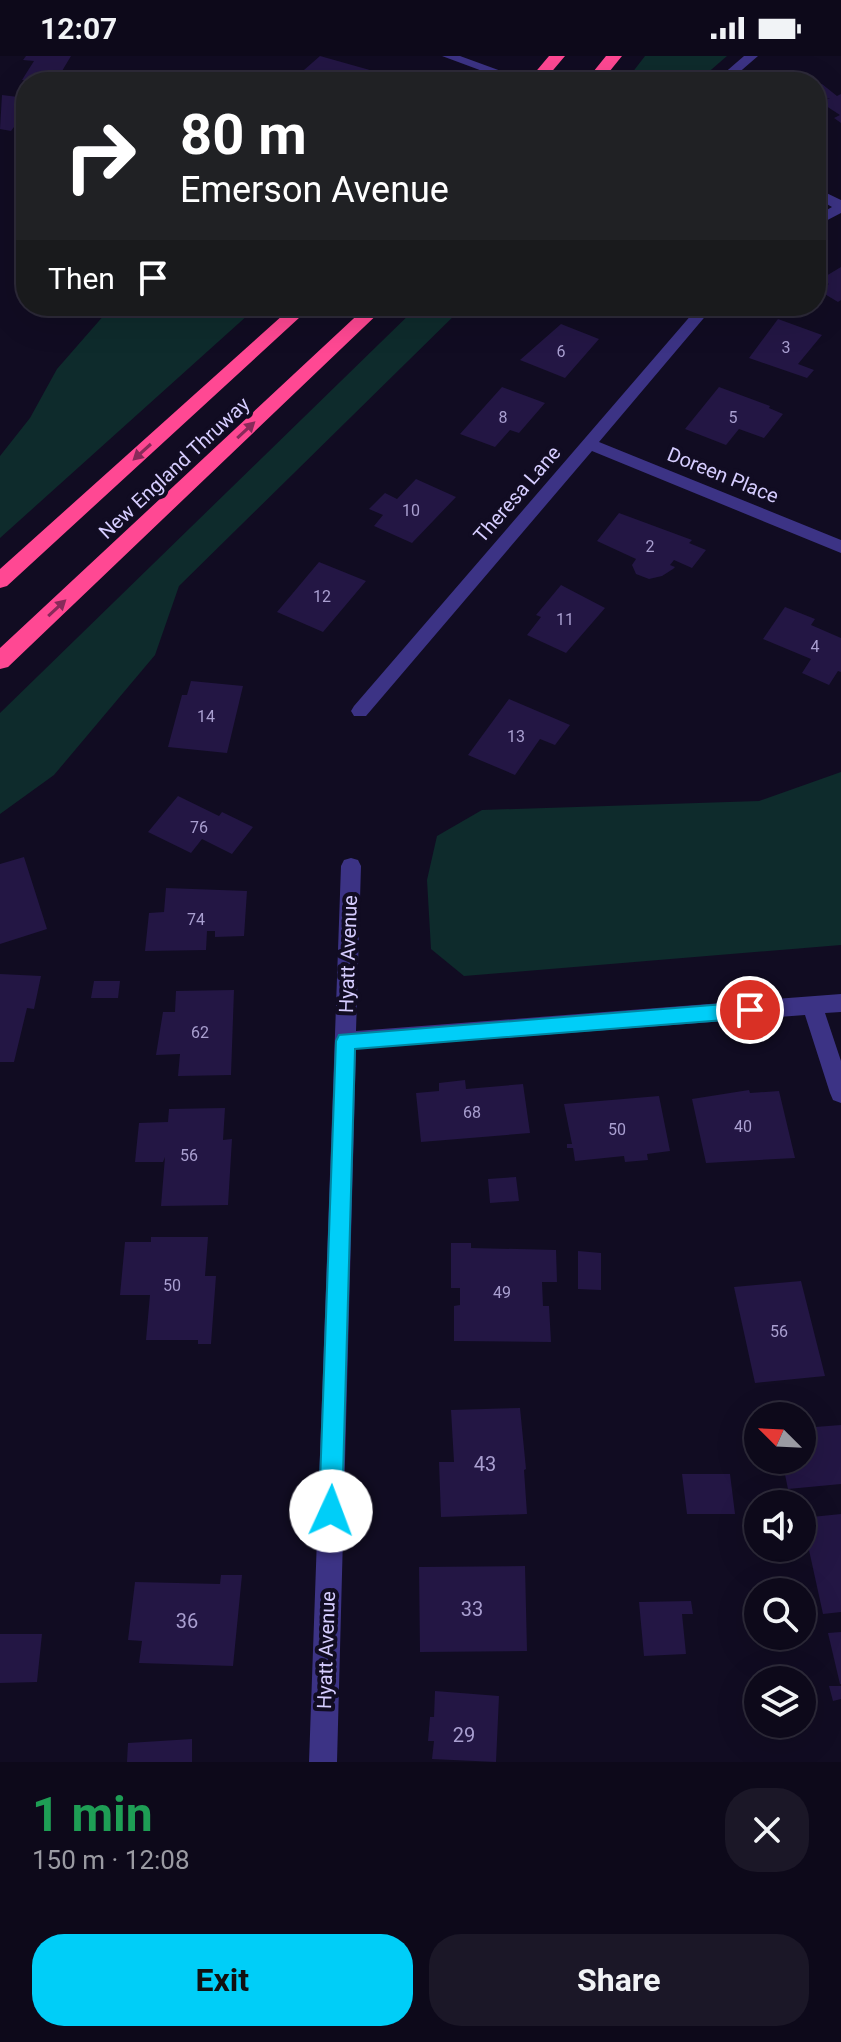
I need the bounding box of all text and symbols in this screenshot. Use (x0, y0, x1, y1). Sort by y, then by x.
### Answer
text: 12:07 (40, 11, 117, 46)
text: 80 m (180, 102, 307, 168)
icon: right (48, 104, 152, 208)
text: Emerson Avenue (180, 169, 449, 211)
icon: arrive (131, 256, 175, 300)
text: Then (48, 261, 115, 296)
house number: 3 (782, 338, 791, 357)
house number: 6 (557, 342, 566, 361)
street label: New England Thruway (94, 392, 255, 544)
house number: 8 (499, 408, 508, 427)
house number: 5 (729, 408, 738, 427)
one-way arrow (236, 421, 255, 439)
street label: Theresa Lane (469, 441, 565, 547)
street label: Doreen Place (664, 442, 782, 508)
one-way arrow (133, 443, 152, 461)
house number: 10 (402, 501, 420, 520)
house number: 2 (646, 537, 655, 556)
house number: 12 (313, 587, 331, 606)
one-way arrow (47, 599, 66, 617)
house number: 11 (556, 610, 574, 629)
house number: 4 (811, 637, 820, 656)
house number: 14 (197, 707, 215, 726)
house number: 13 (507, 727, 525, 746)
house number: 76 (190, 818, 208, 837)
street label: Hyatt Avenue (334, 895, 362, 1013)
house number: 74 (187, 910, 205, 929)
pin (716, 976, 784, 1044)
icon: arrive (728, 988, 772, 1032)
house number: 62 (191, 1023, 209, 1042)
house number: 68 (463, 1103, 481, 1122)
house number: 40 (734, 1117, 752, 1136)
house number: 50 (608, 1120, 626, 1139)
house number: 56 (180, 1146, 198, 1165)
house number: 50 (163, 1276, 181, 1295)
house number: 49 (493, 1283, 511, 1302)
house number: 56 (770, 1322, 788, 1341)
north arrow (744, 1402, 816, 1474)
map controls (744, 1402, 816, 1738)
house number: 43 (474, 1452, 496, 1476)
position arrow (289, 1469, 373, 1553)
button: sound (744, 1490, 816, 1562)
button: search (744, 1578, 816, 1650)
street label: Hyatt Avenue (312, 1591, 340, 1709)
house number: 33 (461, 1597, 483, 1621)
house number: 36 (176, 1609, 198, 1633)
button: layers (744, 1666, 816, 1738)
house number: 29 (453, 1723, 475, 1747)
text: 1 min (32, 1786, 153, 1843)
button: close (725, 1788, 809, 1872)
text: 150 m · 12:08 (32, 1845, 190, 1875)
button: Exit (32, 1934, 413, 2026)
button: Share (429, 1934, 809, 2026)

